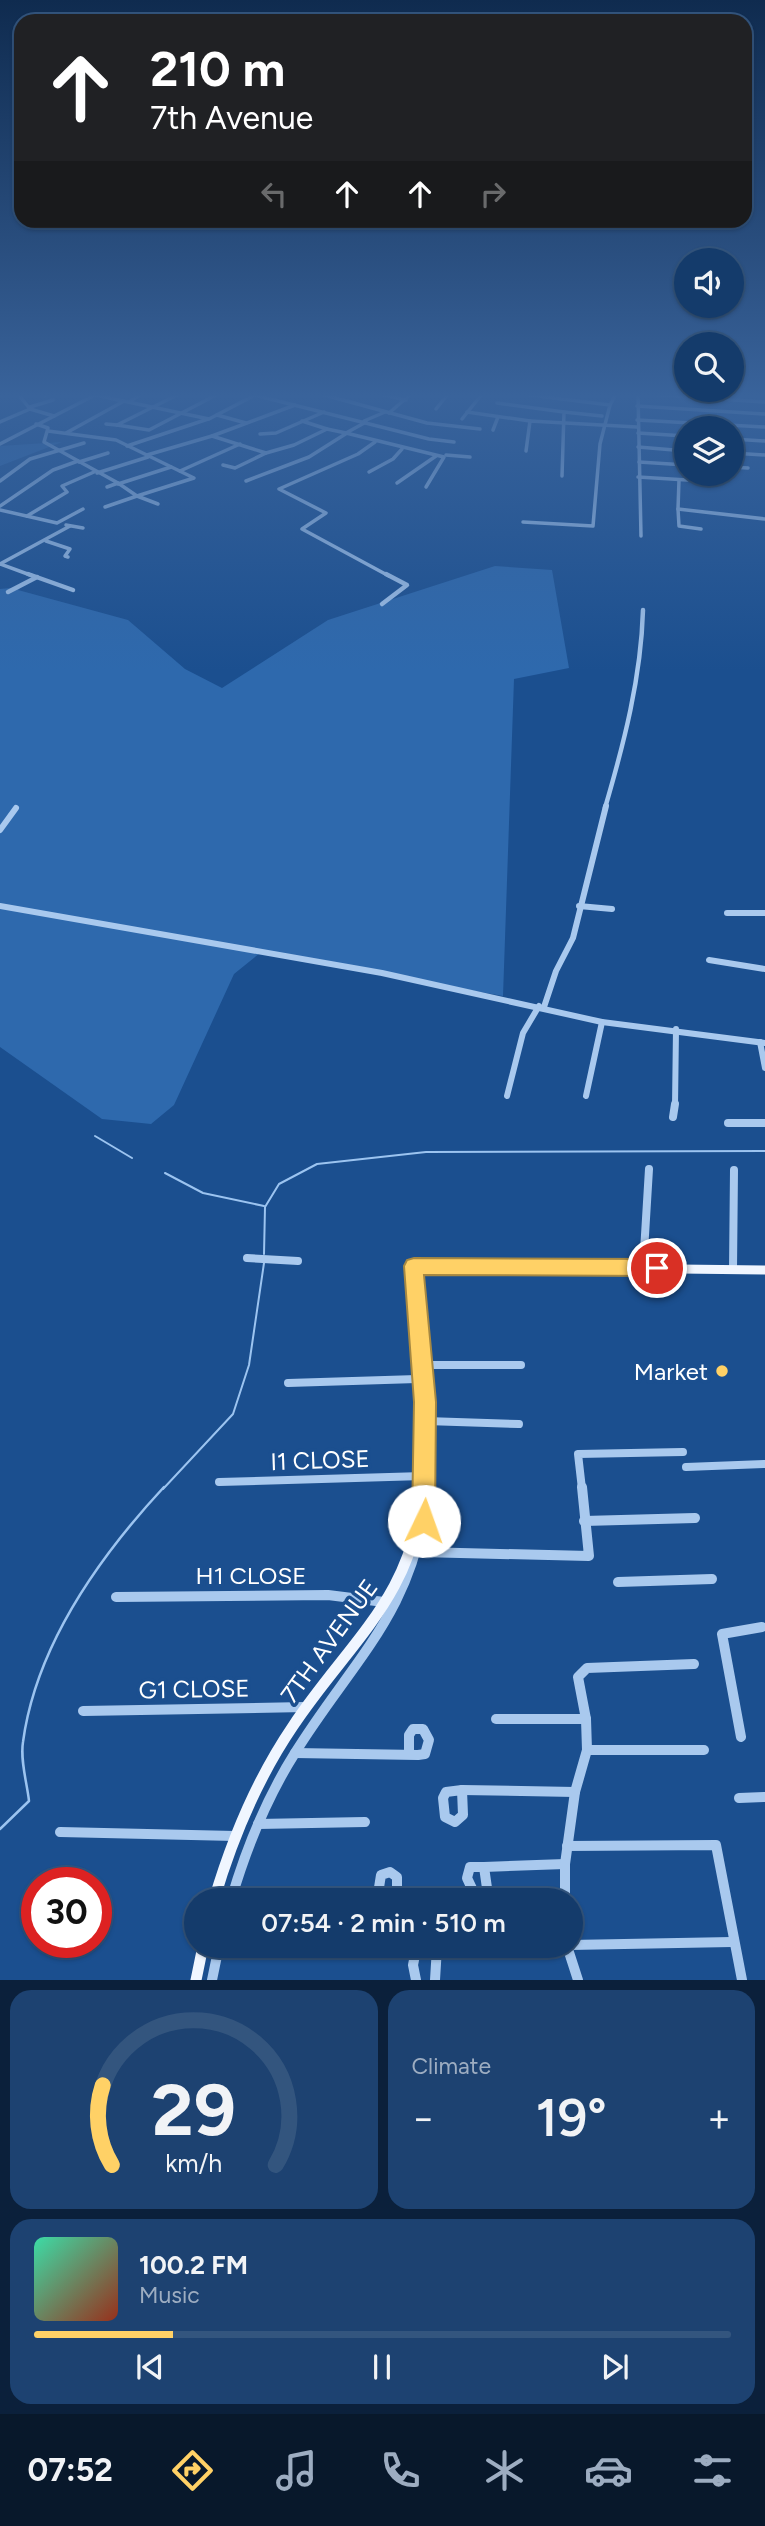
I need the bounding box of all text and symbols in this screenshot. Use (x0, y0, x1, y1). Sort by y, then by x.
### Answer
text: 210 m (150, 39, 285, 98)
icon: ahead (35, 42, 126, 133)
text: 7th Avenue (150, 99, 313, 137)
icon: left (255, 175, 293, 213)
icon: ahead (328, 175, 366, 213)
icon: ahead (401, 175, 439, 213)
icon: right (474, 175, 512, 213)
map controls (674, 248, 744, 486)
button: sound (674, 248, 744, 318)
button: search (674, 332, 744, 402)
button: layers (674, 416, 744, 486)
pin (627, 1238, 687, 1298)
icon: arrive (638, 1249, 676, 1287)
place label: Market (634, 1357, 708, 1386)
marker: Market (714, 1363, 730, 1379)
street label: I1 CLOSE (270, 1444, 370, 1476)
position arrow (387, 1484, 461, 1558)
street label: H1 CLOSE (196, 1561, 306, 1590)
street label: 7TH AVENUE (274, 1573, 384, 1709)
street label: G1 CLOSE (138, 1674, 250, 1704)
speed limit sign: 30 (21, 1867, 112, 1958)
text: 07:54 · 2 min · 510 m (261, 1907, 506, 1939)
text: Climate (412, 2052, 491, 2080)
text: 29 (152, 2067, 236, 2154)
text: 19° (536, 2087, 607, 2149)
text: − (412, 2095, 435, 2141)
text: + (707, 2095, 731, 2141)
text: km/h (165, 2148, 222, 2178)
text: 100.2 FM (139, 2249, 248, 2281)
text: Music (139, 2281, 200, 2309)
icon: previous (131, 2348, 169, 2386)
icon: pause (363, 2348, 401, 2386)
icon: next (596, 2348, 634, 2386)
icon: directions (168, 2446, 217, 2495)
icon: music (272, 2446, 321, 2495)
icon: phone (376, 2446, 425, 2495)
icon: climate (480, 2446, 529, 2495)
icon: car (584, 2446, 633, 2495)
icon: filters (688, 2446, 737, 2495)
text: 07:52 (28, 2451, 113, 2489)

